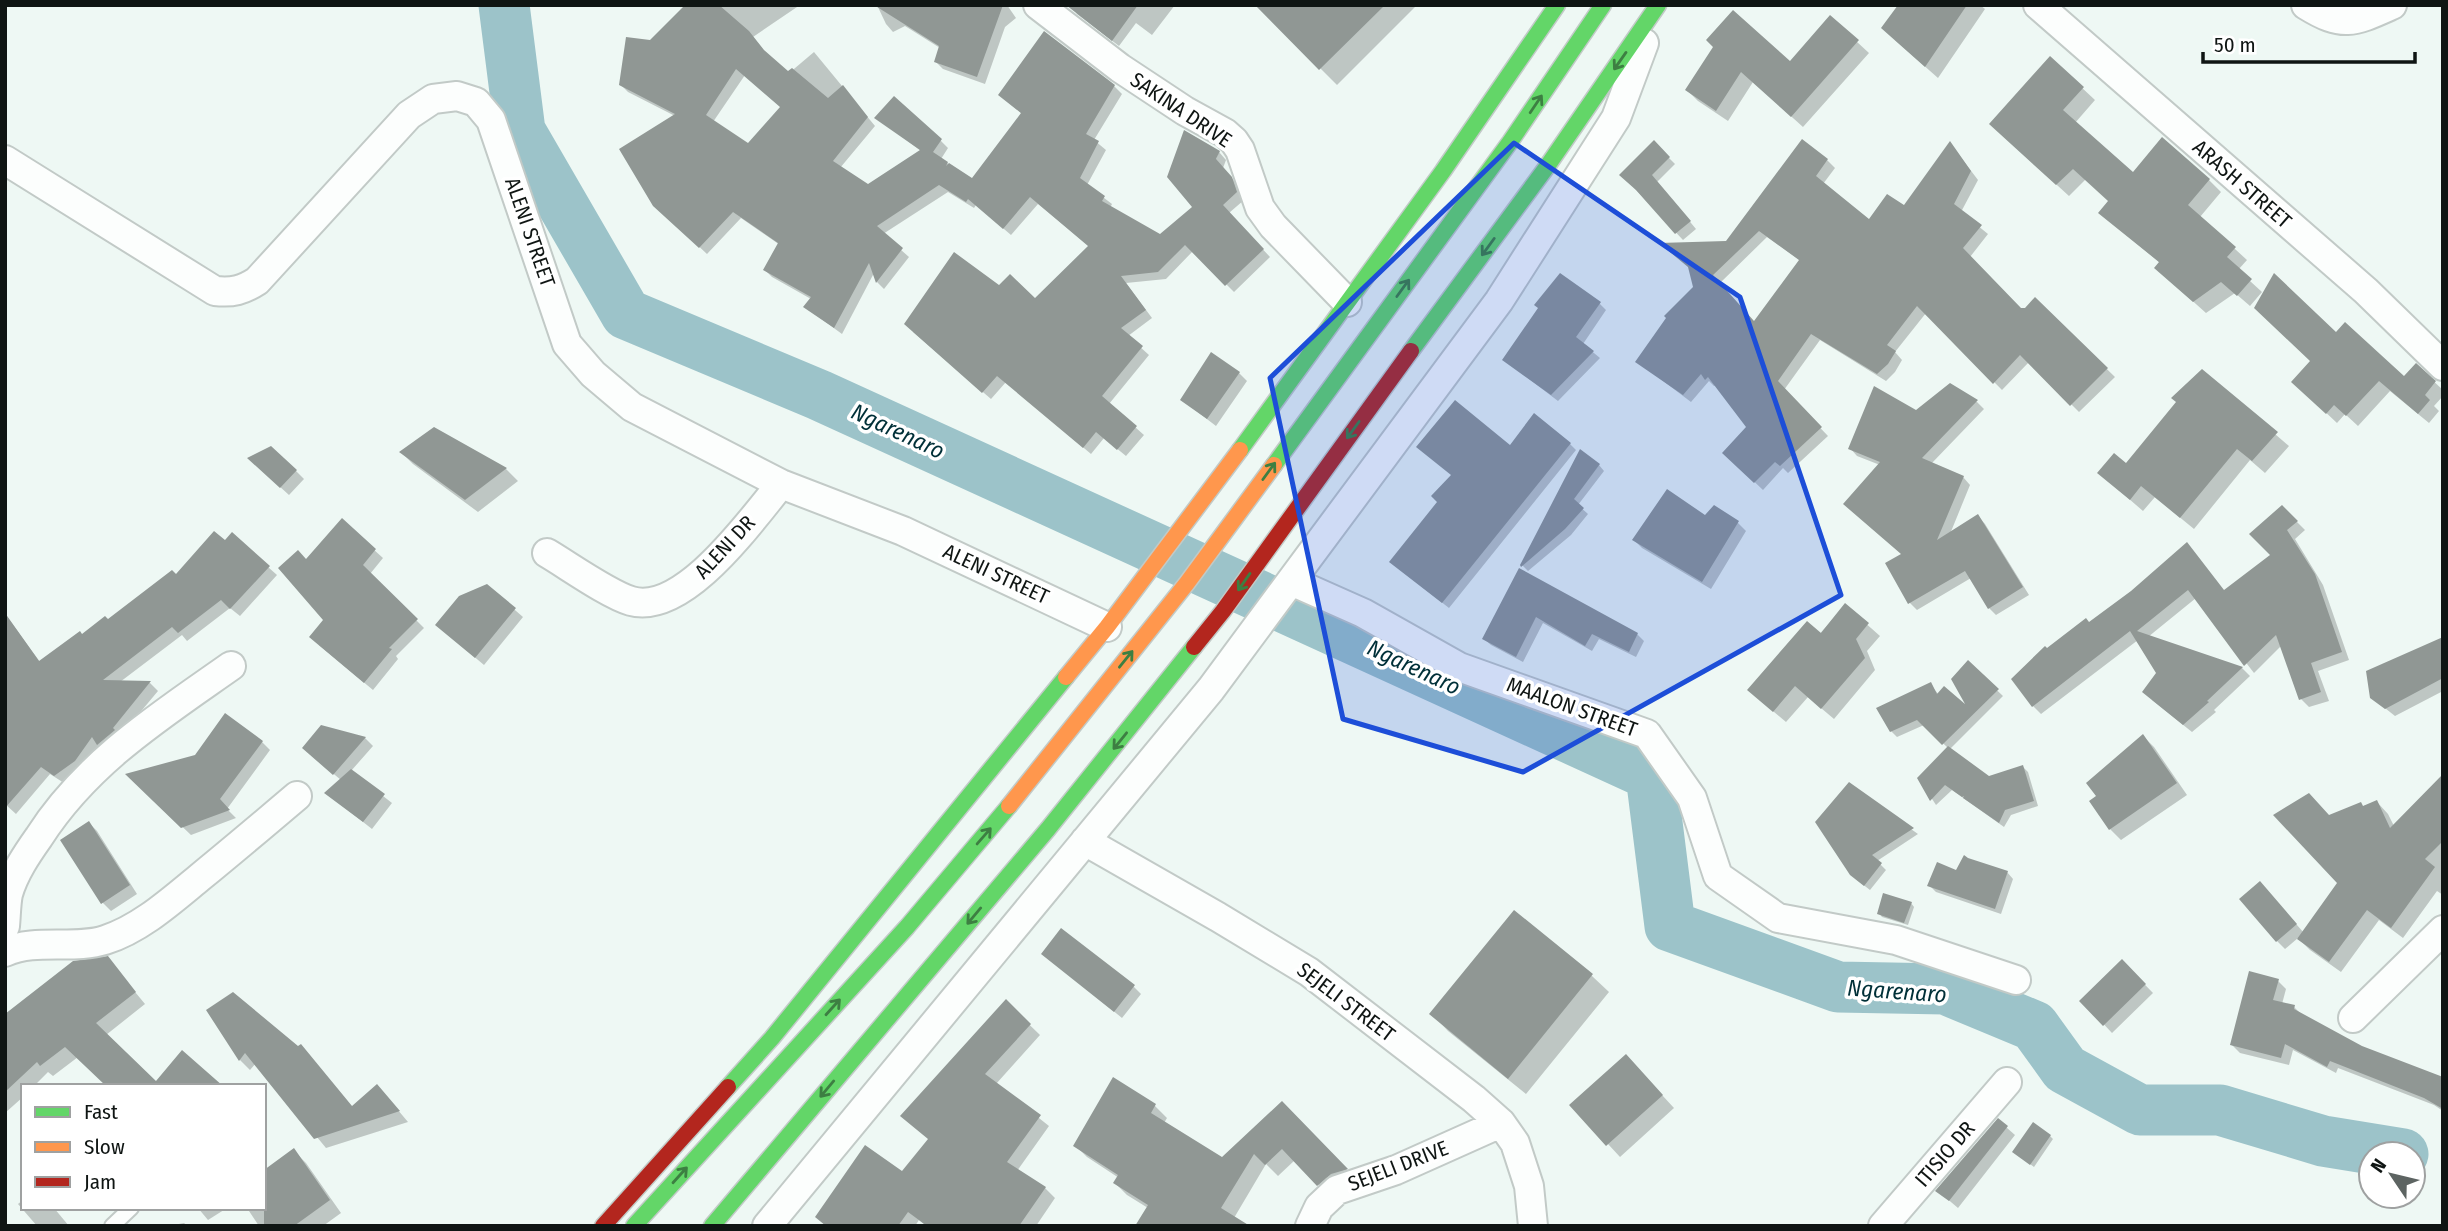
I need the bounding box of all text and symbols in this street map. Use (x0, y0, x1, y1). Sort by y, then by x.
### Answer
scale bar (2203, 21, 2415, 65)
text: 50 m (2214, 32, 2256, 58)
one-way arrow (1612, 51, 1626, 71)
street label: SAKINA DRIVE (1125, 67, 1237, 153)
one-way arrow (1530, 94, 1544, 114)
street label: ARASH STREET (2187, 134, 2297, 234)
street label: ALENI STREET (499, 174, 561, 290)
one-way arrow (1481, 237, 1495, 256)
one-way arrow (1396, 279, 1410, 298)
water label: Ngarenaro (847, 397, 949, 465)
one-way arrow (1346, 421, 1361, 439)
one-way arrow (1261, 462, 1276, 481)
street label: ALENI DR (689, 510, 761, 584)
street label: ALENI STREET (939, 538, 1053, 610)
one-way arrow (1236, 572, 1251, 591)
water label: Ngarenaro (1363, 633, 1465, 701)
one-way arrow (1118, 650, 1133, 668)
street label: MAALON STREET (1503, 671, 1641, 743)
one-way arrow (1112, 731, 1127, 749)
one-way arrow (976, 828, 991, 846)
one-way arrow (966, 906, 982, 924)
street label: SEJELI STREET (1292, 957, 1400, 1047)
water label: Ngarenaro (1846, 974, 1948, 1008)
one-way arrow (825, 999, 842, 1016)
one-way arrow (819, 1080, 835, 1098)
legend (21, 1084, 266, 1210)
text: Fast (84, 1099, 118, 1125)
street label: ITISIO DR (1909, 1115, 1981, 1192)
text: Slow (84, 1134, 125, 1160)
street label: SEJELI DRIVE (1344, 1135, 1452, 1197)
north arrow (2357, 1140, 2427, 1210)
text: N (2366, 1154, 2391, 1177)
one-way arrow (672, 1166, 688, 1184)
text: Jam (84, 1169, 116, 1195)

